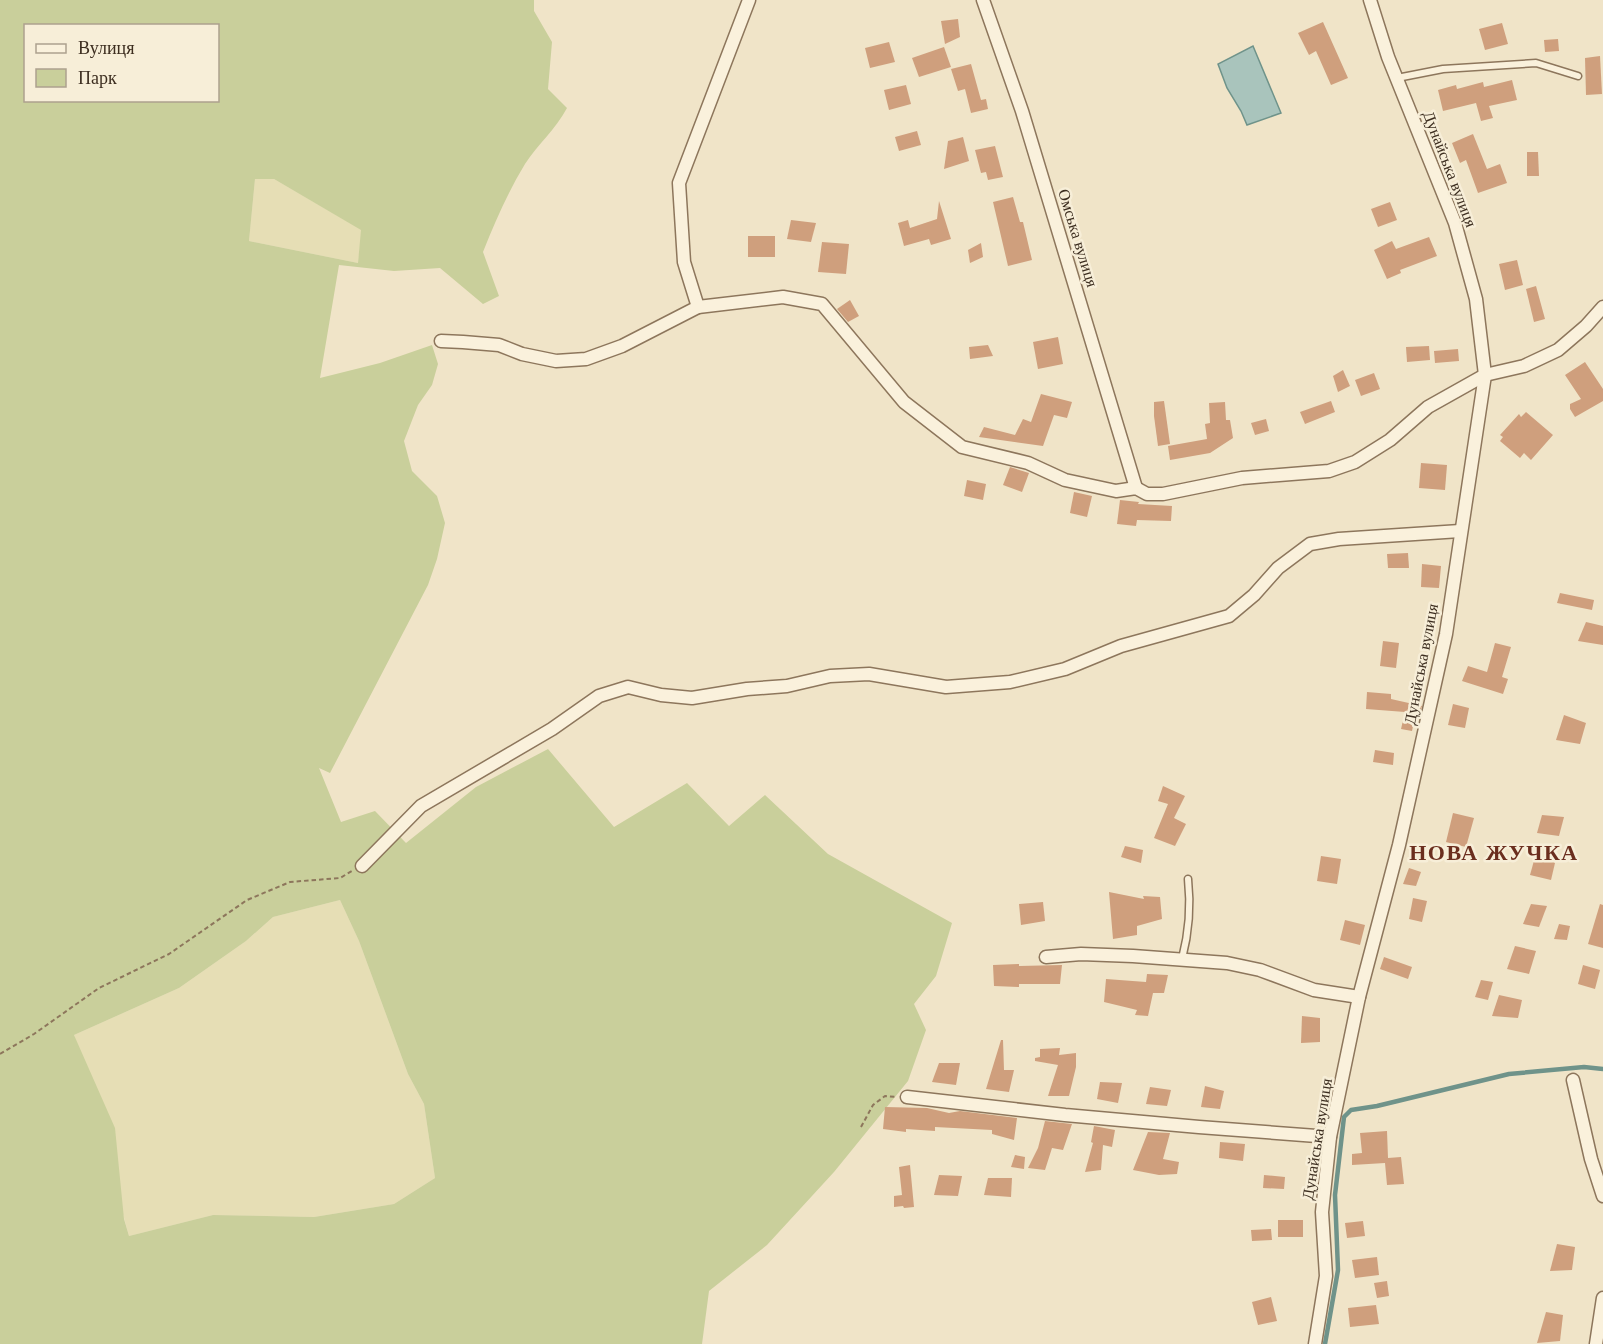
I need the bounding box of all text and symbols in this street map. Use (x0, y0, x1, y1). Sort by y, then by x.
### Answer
legend (24, 24, 219, 102)
text: Вулиця (78, 38, 135, 58)
text: Парк (78, 68, 117, 88)
street label: Дунайська вулиця (1419, 109, 1480, 230)
street label: Омська вулиця (1054, 187, 1101, 290)
street label: Дунайська вулиця (1401, 601, 1442, 726)
district label: НОВА ЖУЧКА (1409, 840, 1579, 865)
street label: Дунайська вулиця (1299, 1076, 1336, 1201)

